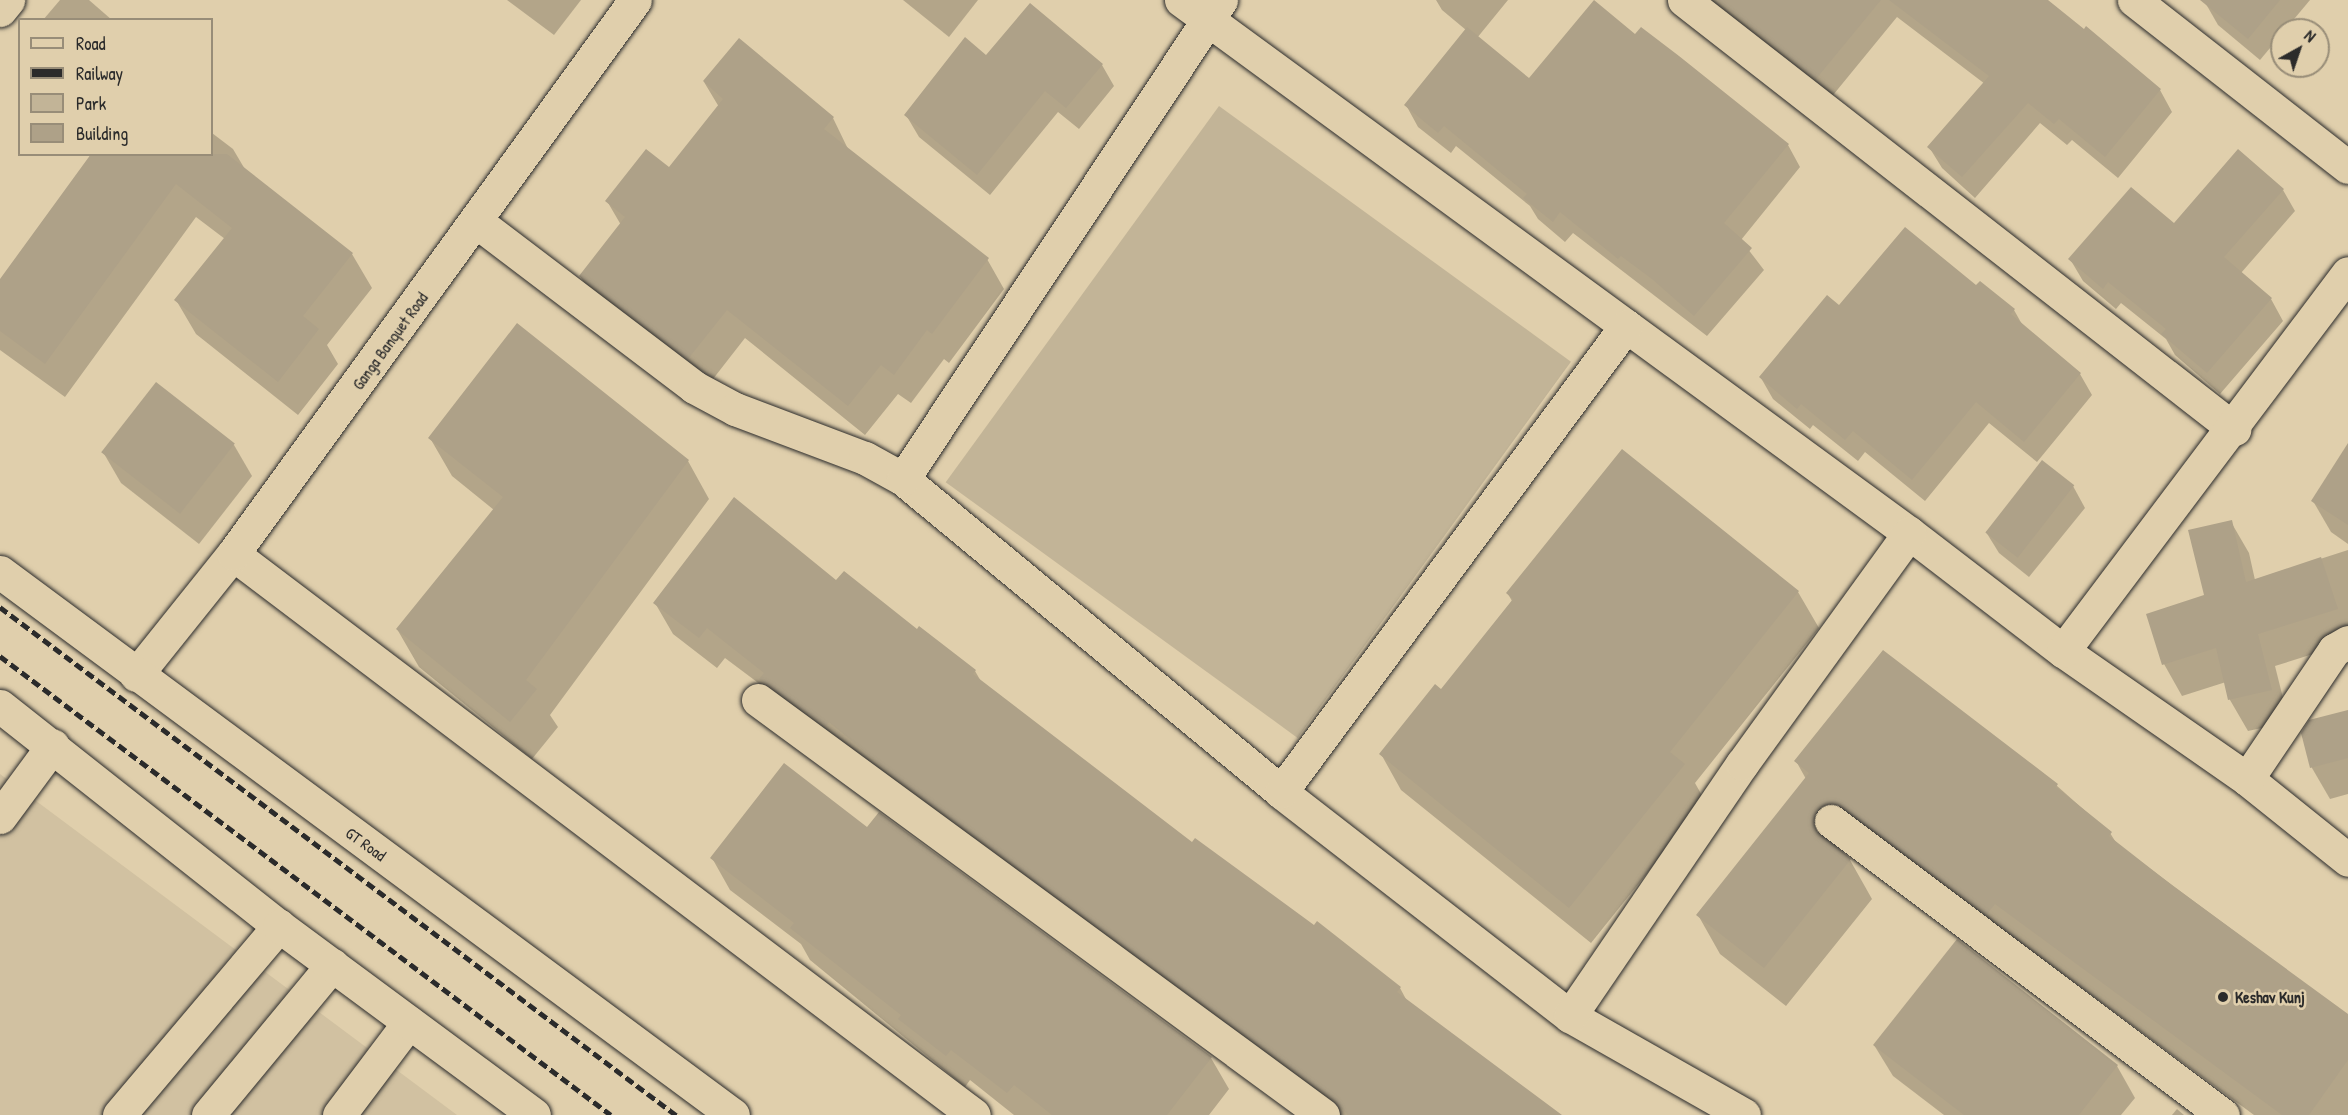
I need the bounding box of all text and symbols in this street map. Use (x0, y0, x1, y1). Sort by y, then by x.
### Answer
legend (18, 18, 213, 156)
north arrow (2270, 18, 2330, 78)
text: N (2300, 25, 2321, 47)
text: Road (76, 31, 106, 56)
text: Railway (76, 61, 123, 86)
text: Park (76, 91, 106, 116)
text: Building (76, 121, 128, 146)
street label: Ganga Banquet Road (348, 289, 432, 393)
street label: GT Road (342, 823, 390, 865)
place label: Keshav Kunj (2235, 987, 2305, 1007)
marker: Keshav Kunj (2216, 990, 2230, 1004)

